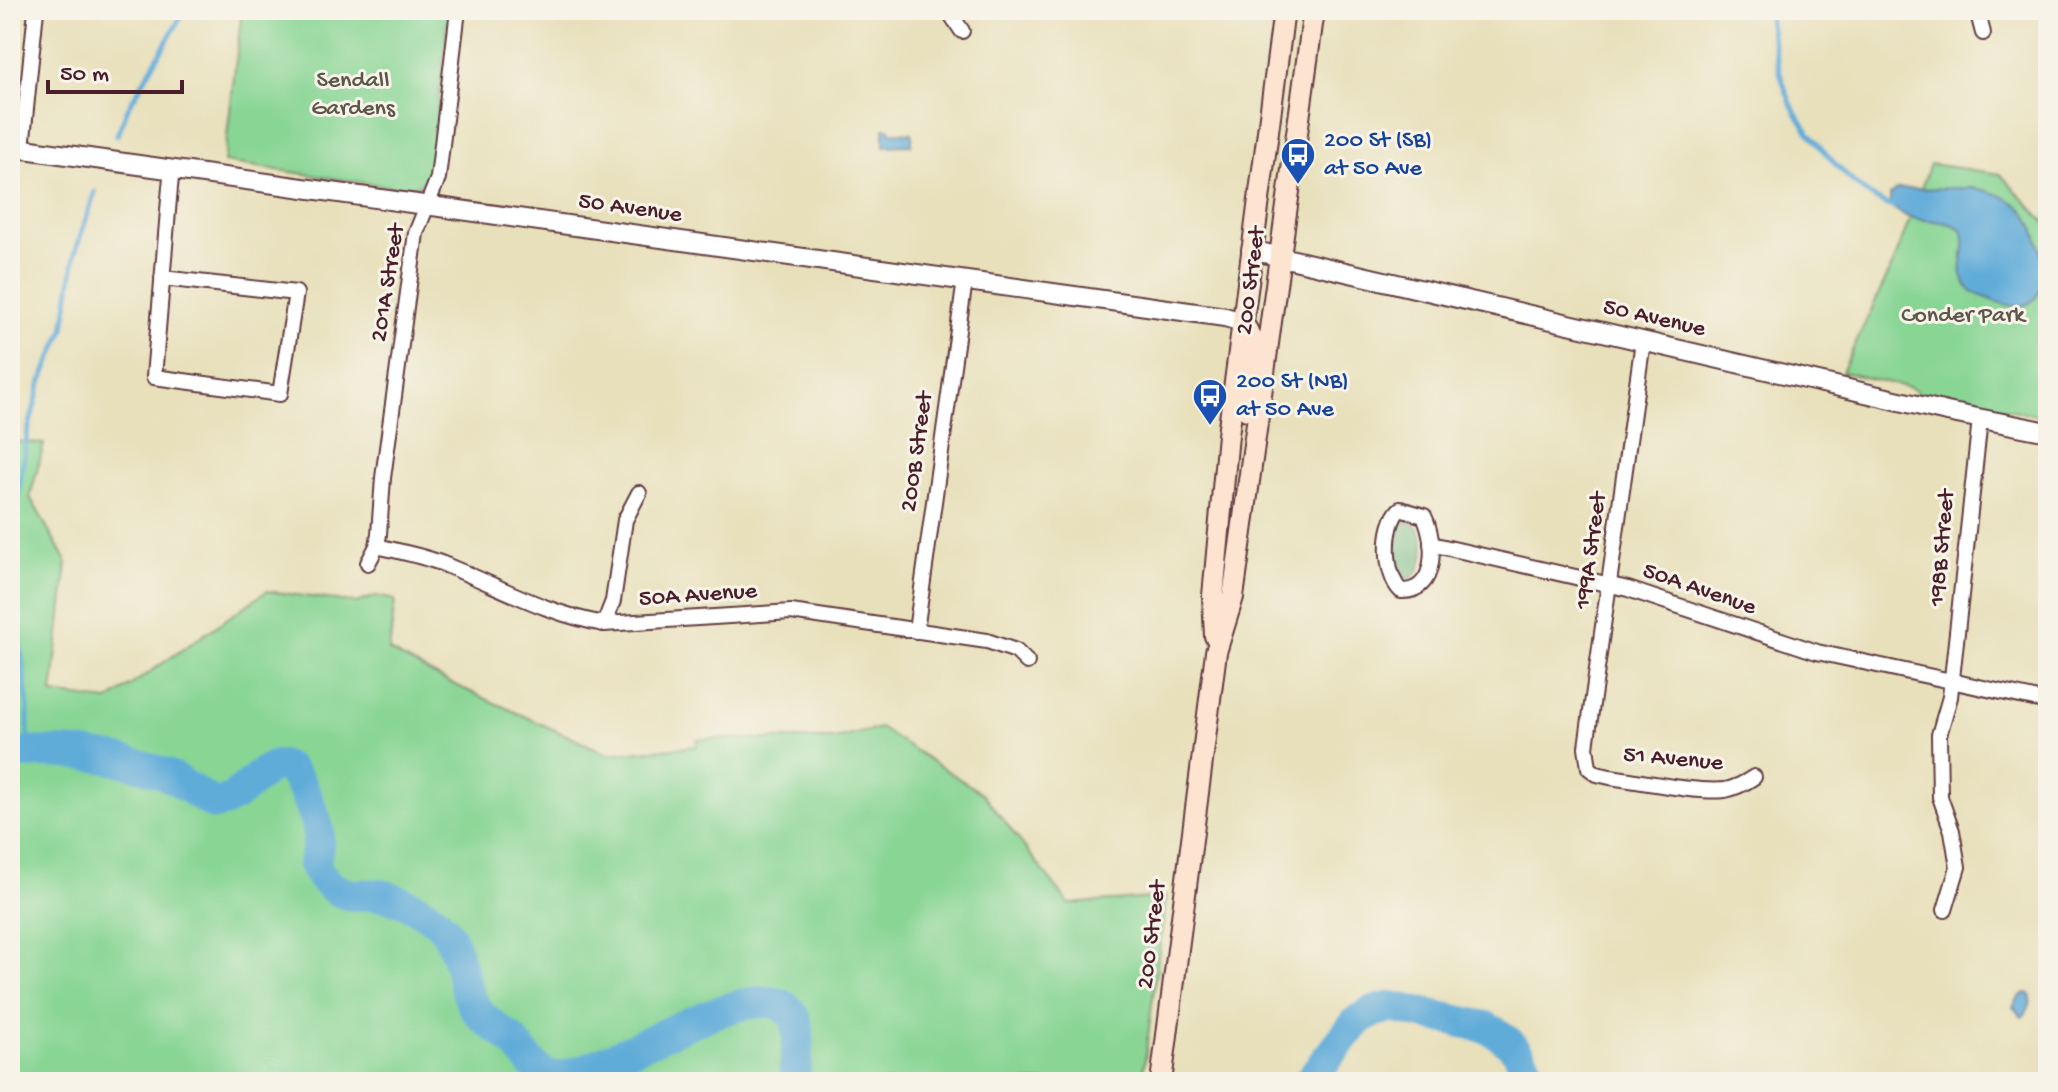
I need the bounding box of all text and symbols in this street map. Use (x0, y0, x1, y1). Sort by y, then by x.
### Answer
scale bar (48, 44, 182, 94)
text: 50 m (60, 61, 109, 90)
park label: Sendall Gardens (311, 67, 396, 124)
place label: 200 St (SB) at 50 Ave (1324, 127, 1432, 184)
bus stop icon: 200 St (SB) at 50 Ave (1279, 136, 1317, 186)
street label: 50 Avenue (576, 187, 684, 231)
street label: 201A Street (365, 220, 413, 344)
street label: 200 Street (1231, 223, 1273, 337)
street label: 50 Avenue (1600, 293, 1709, 345)
park label: Conder Park (1901, 302, 2027, 331)
place label: 200 St (NB) at 50 Ave (1236, 368, 1349, 425)
bus stop icon: 200 St (NB) at 50 Ave (1191, 377, 1229, 427)
street label: 200B Street (895, 388, 941, 514)
street label: 198B Street (1923, 486, 1963, 608)
street label: 199A Street (1569, 489, 1615, 612)
street label: 50A Avenue (1638, 557, 1760, 623)
street label: 50A Avenue (638, 577, 759, 615)
street label: 51 Avenue (1622, 741, 1725, 779)
street label: 200 Street (1132, 877, 1174, 991)

